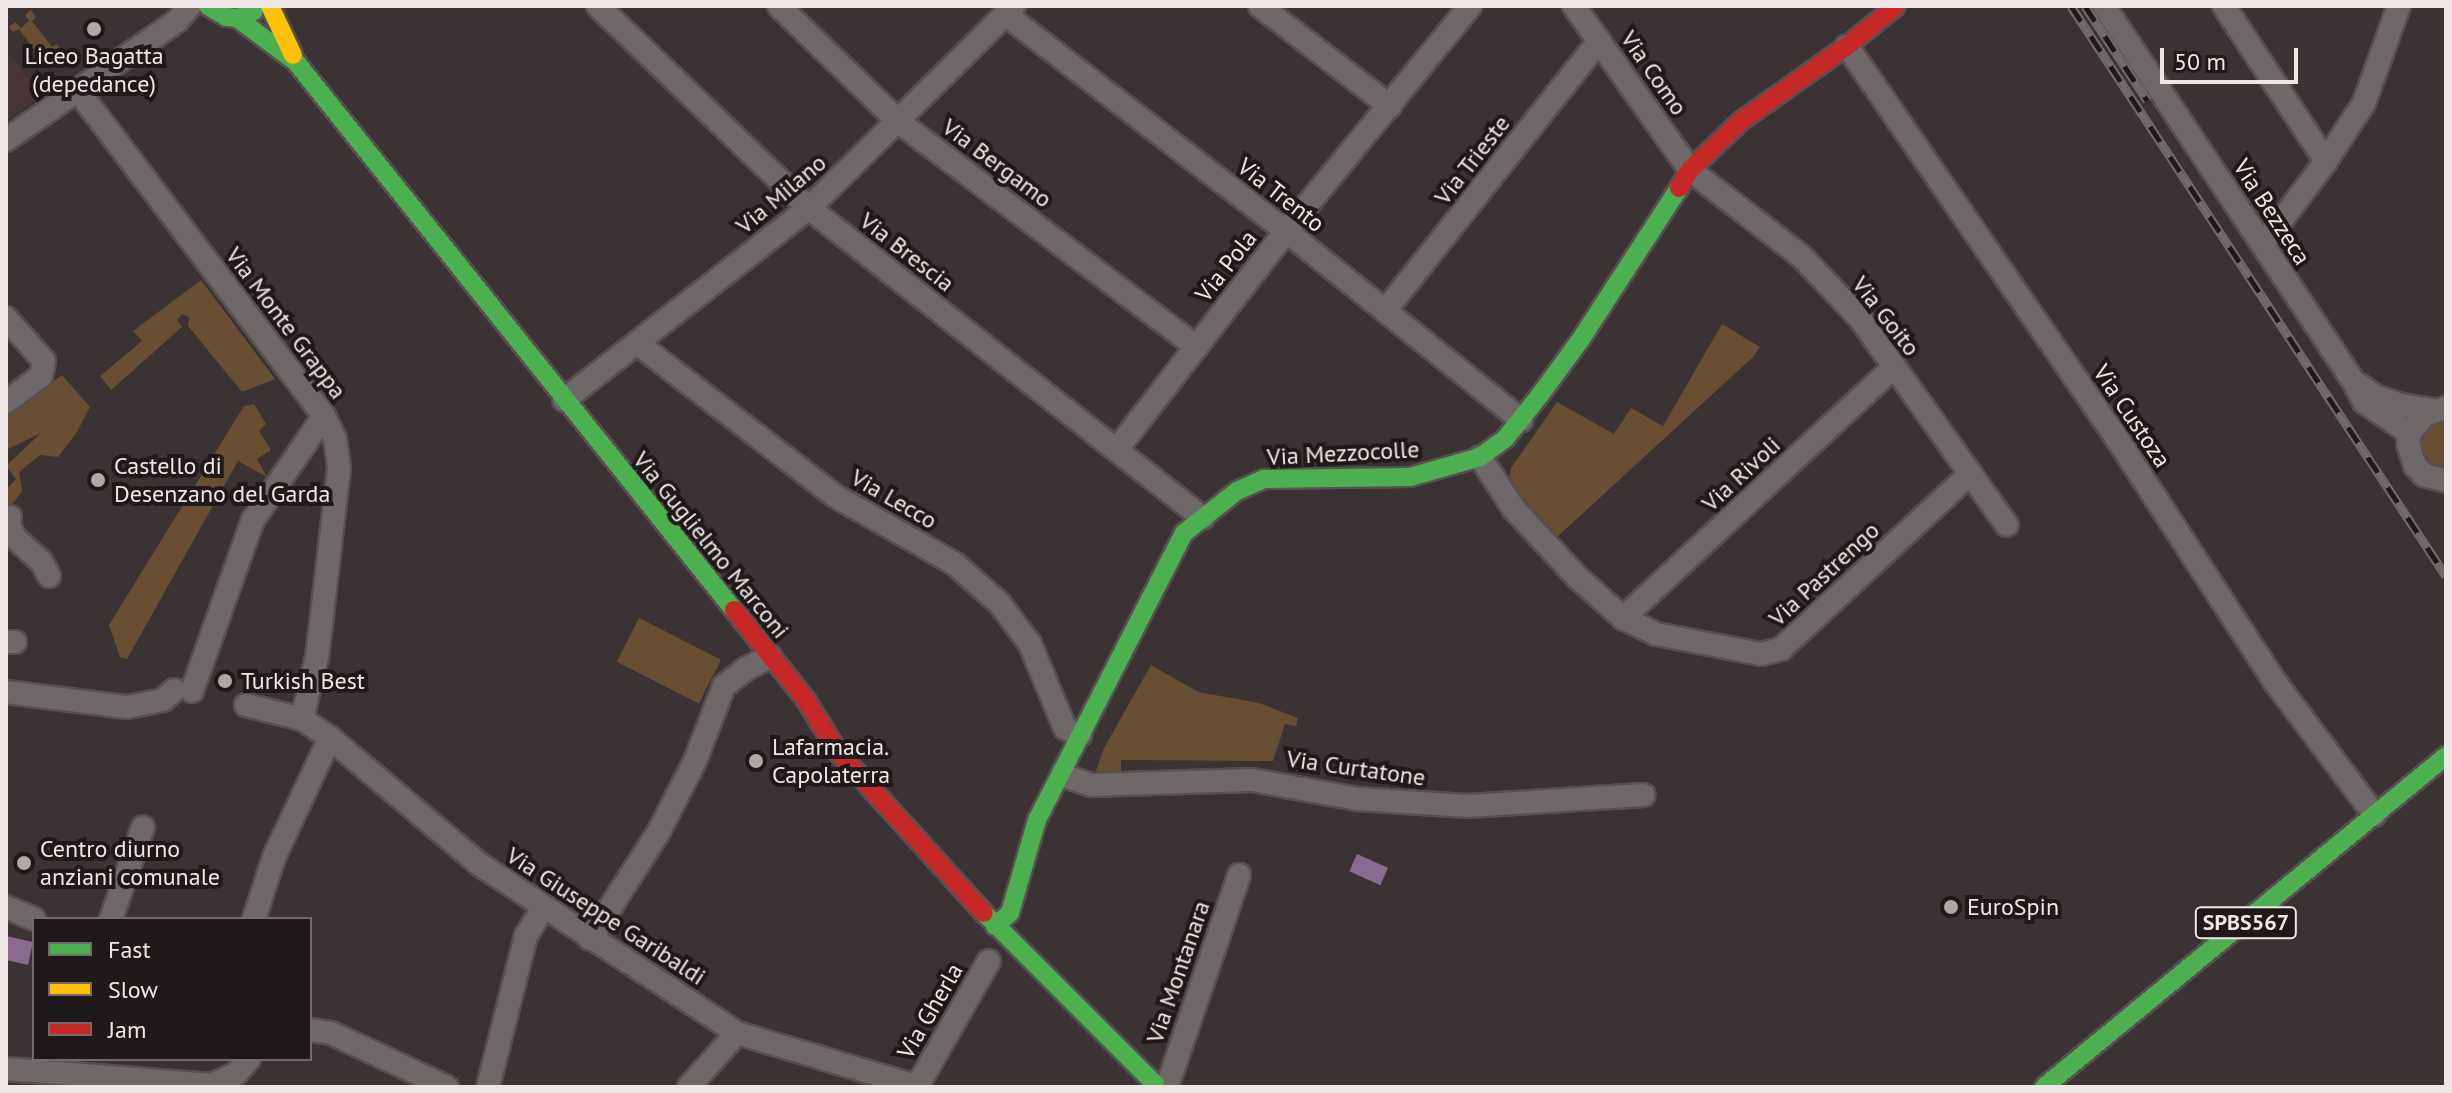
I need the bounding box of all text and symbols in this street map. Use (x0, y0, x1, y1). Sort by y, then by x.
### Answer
marker: Liceo Bagatta (depedance) (85, 20, 103, 38)
street label: Via Como (1615, 25, 1693, 121)
scale bar (2164, 32, 2302, 82)
place label: Liceo Bagatta (depedance) (24, 42, 164, 98)
text: 50 m (2174, 46, 2226, 77)
street label: Via Trieste (1428, 109, 1516, 211)
street label: Via Bergamo (936, 112, 1058, 214)
street label: Via Milano (730, 148, 832, 240)
street label: Via Trento (1231, 152, 1331, 238)
street label: Via Bezzeca (2227, 154, 2317, 270)
street label: Via Brescia (854, 206, 960, 298)
street label: Via Pola (1189, 225, 1263, 307)
street label: Via Monte Grappa (220, 241, 352, 405)
street label: Via Goito (1846, 270, 1926, 362)
street label: Via Custoza (2087, 359, 2177, 473)
street label: Via Rivoli (1696, 430, 1786, 518)
street label: Via Mezzocolle (1266, 435, 1420, 471)
street label: Via Guglielmo Marconi (627, 446, 795, 644)
place label: Castello di Desenzano del Garda (114, 452, 330, 508)
street label: Via Lecco (846, 463, 942, 535)
marker: Castello di Desenzano del Garda (89, 471, 107, 489)
street label: Via Pastrengo (1763, 516, 1885, 632)
place label: Turkish Best (241, 667, 365, 695)
marker: Turkish Best (216, 672, 234, 690)
place label: Lafarmacia. Capolaterra (772, 733, 890, 789)
street label: Via Curtatone (1285, 744, 1427, 792)
marker: Lafarmacia. Capolaterra (747, 752, 765, 770)
place label: Centro diurno anziani comunale (40, 835, 220, 891)
street label: Via Giuseppe Garibaldi (501, 841, 711, 991)
marker: Centro diurno anziani comunale (15, 854, 33, 872)
place label: EuroSpin (1967, 893, 2059, 921)
street label: Via Montanara (1140, 897, 1216, 1047)
marker: EuroSpin (1942, 898, 1960, 916)
road number: SPBS567 (2194, 905, 2298, 941)
legend (32, 917, 312, 1061)
text: Fast (108, 934, 151, 965)
street label: Via Gherla (891, 958, 969, 1064)
text: Slow (108, 974, 158, 1005)
text: Jam (108, 1014, 146, 1045)

